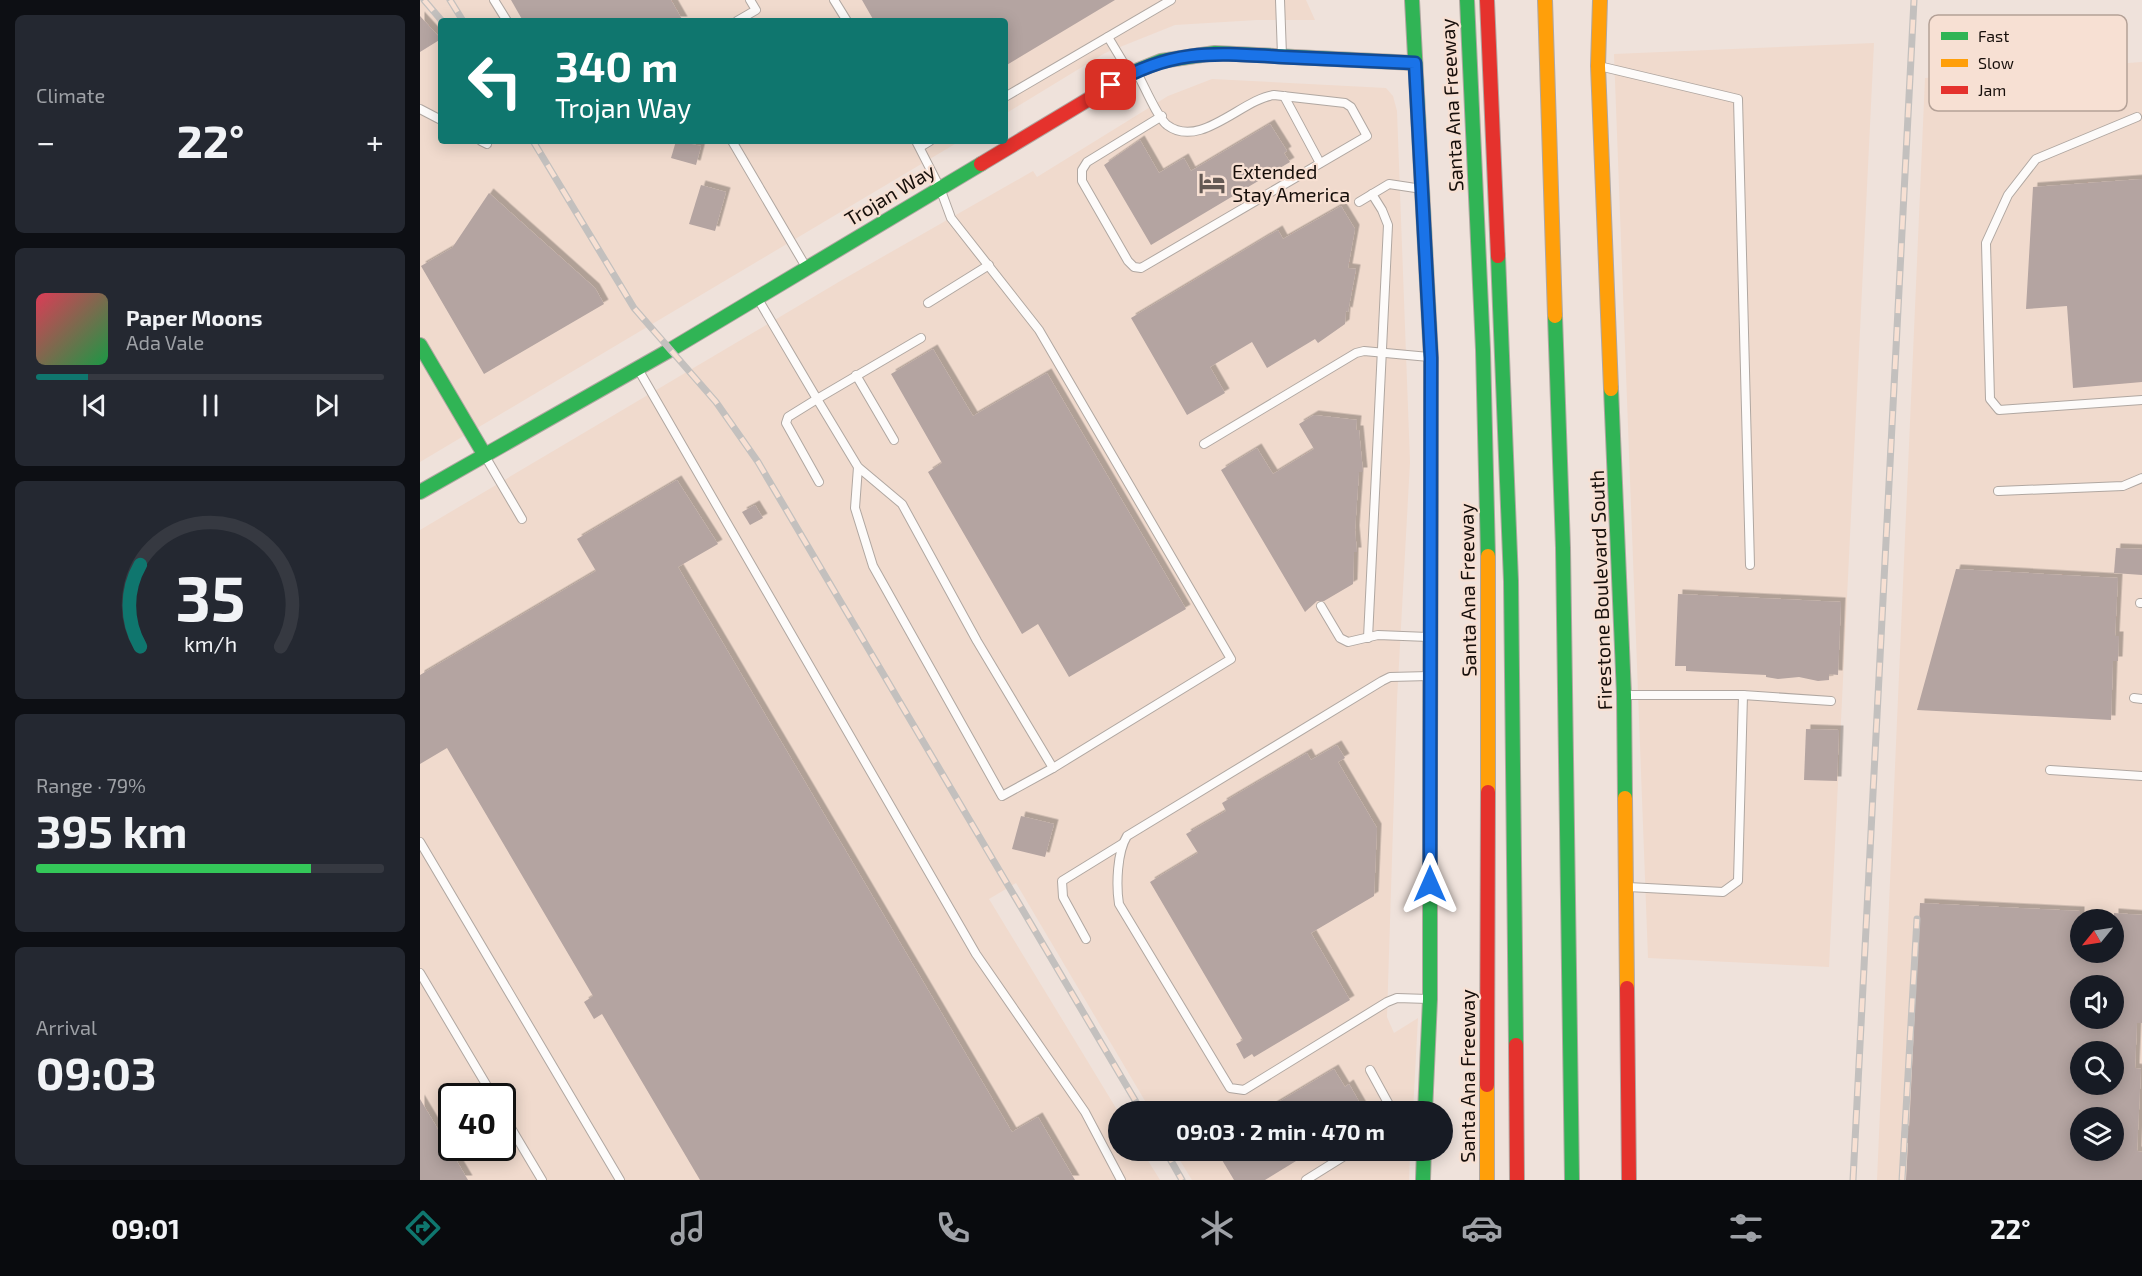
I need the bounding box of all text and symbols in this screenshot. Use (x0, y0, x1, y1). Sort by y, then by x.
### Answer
legend (1929, 15, 2127, 111)
street label: Santa Ana Freeway (1434, 17, 1468, 192)
text: Fast (1978, 26, 2009, 45)
text: 340 m (555, 40, 678, 90)
icon: left (456, 42, 534, 120)
text: Slow (1978, 53, 2014, 72)
pin (1085, 59, 1136, 110)
icon: arrive (1094, 68, 1127, 101)
text: Jam (1978, 80, 2006, 99)
text: Climate (36, 83, 105, 107)
text: Trojan Way (555, 91, 691, 123)
text: 22° (177, 113, 244, 167)
text: − (36, 121, 55, 161)
text: + (366, 121, 384, 161)
street label: Trojan Way (840, 158, 939, 230)
place label: Extended Stay America (1232, 159, 1350, 206)
hotel icon: Extended Stay America (1197, 168, 1227, 198)
text: Paper Moons (126, 304, 262, 330)
text: Ada Vale (126, 330, 204, 354)
icon: previous (78, 389, 111, 422)
icon: pause (194, 389, 227, 422)
icon: next (310, 389, 343, 422)
street label: Firestone Boulevard South (1584, 469, 1616, 711)
street label: Santa Ana Freeway (1453, 503, 1481, 677)
text: 35 (175, 559, 245, 634)
text: km/h (183, 631, 237, 656)
text: Range · 79% (36, 773, 146, 797)
text: 395 km (36, 803, 187, 857)
position arrow (1398, 852, 1462, 916)
north arrow (2070, 909, 2124, 963)
map controls (2070, 909, 2124, 1161)
button: sound (2070, 975, 2124, 1029)
street label: Santa Ana Freeway (1455, 989, 1479, 1163)
text: Arrival (36, 1015, 97, 1039)
button: search (2070, 1041, 2124, 1095)
text: 09:03 (36, 1045, 156, 1099)
speed limit sign: 40 (438, 1083, 516, 1161)
button: layers (2070, 1107, 2124, 1161)
text: 09:03 · 2 min · 470 m (1176, 1118, 1385, 1144)
icon: directions (402, 1207, 444, 1249)
icon: music (667, 1207, 709, 1249)
icon: phone (932, 1207, 974, 1249)
icon: climate (1196, 1207, 1238, 1249)
icon: car (1461, 1207, 1503, 1249)
icon: filters (1725, 1207, 1767, 1249)
text: 09:01 (111, 1212, 180, 1244)
text: 22° (1990, 1212, 2031, 1244)

